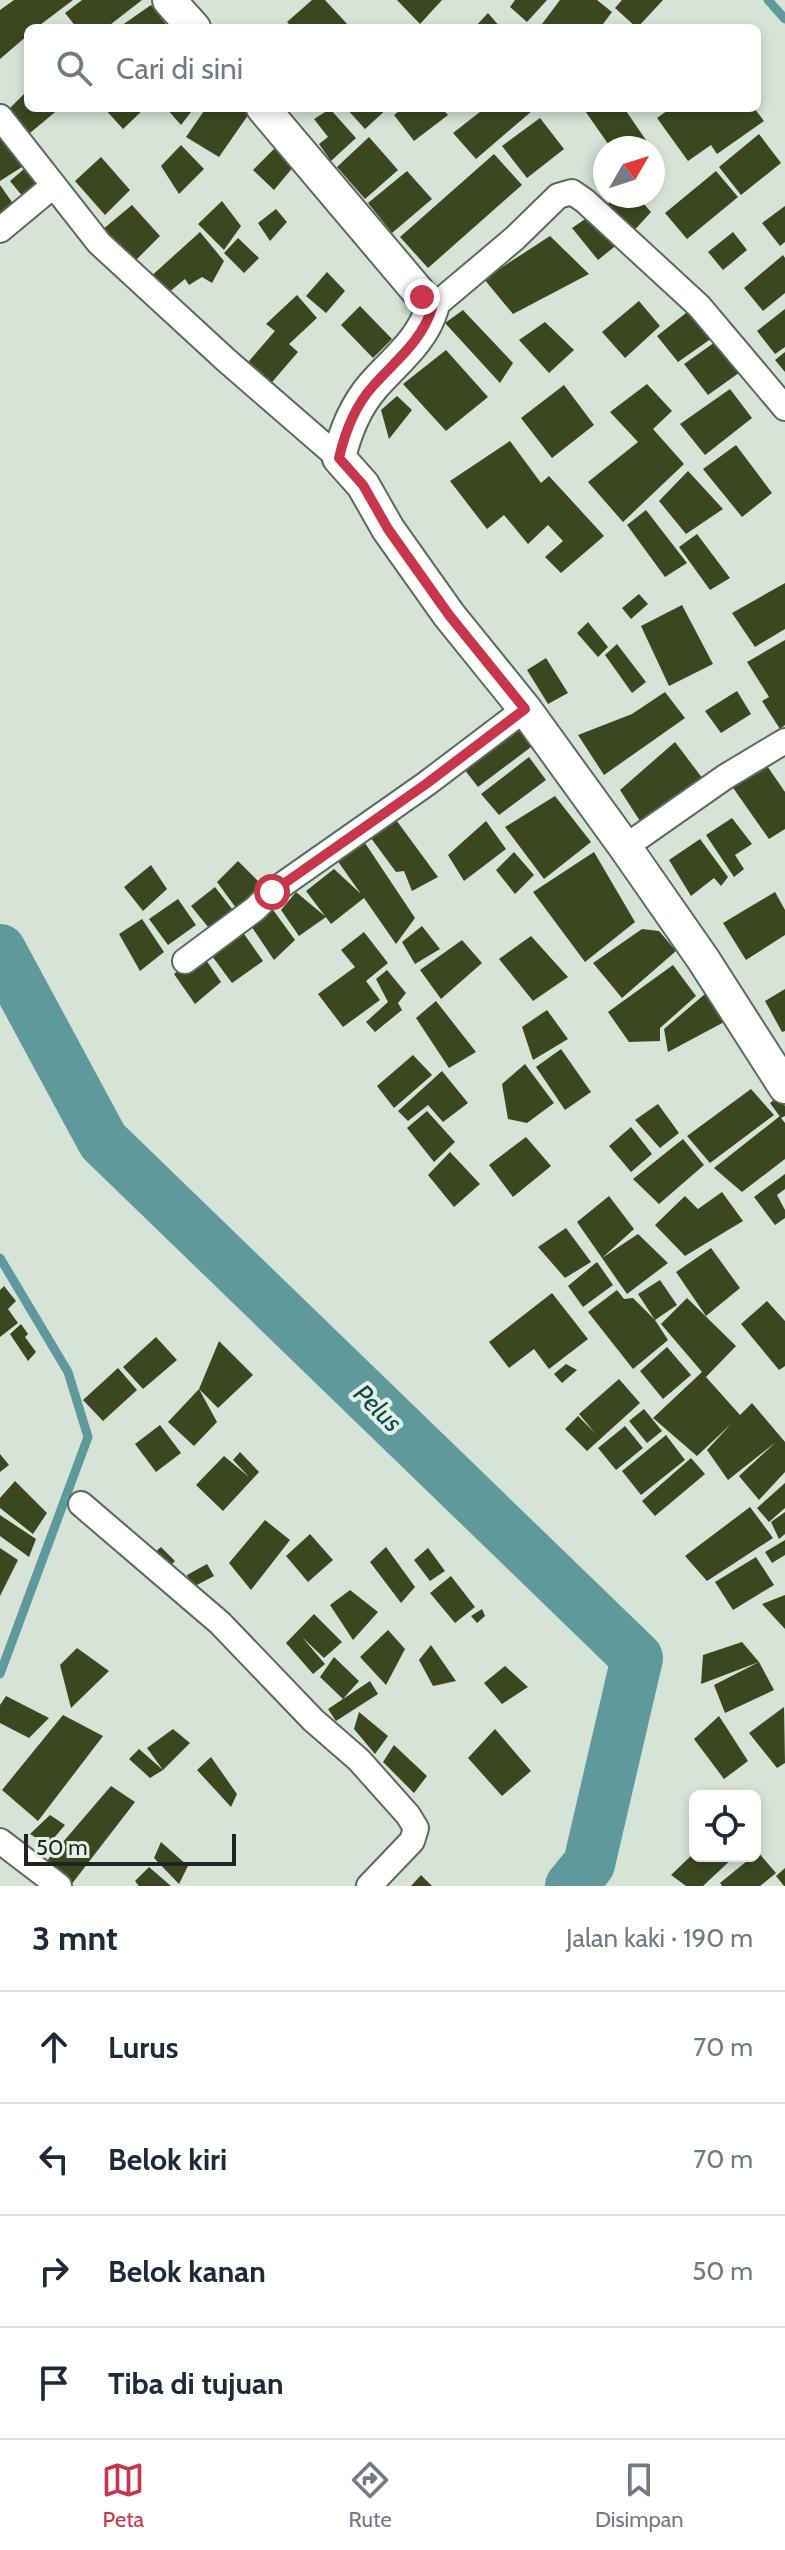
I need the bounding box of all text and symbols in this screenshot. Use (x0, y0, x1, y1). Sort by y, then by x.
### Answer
search box (24, 24, 761, 112)
icon: search (52, 46, 96, 90)
text: Cari di sini (116, 50, 243, 87)
north arrow (593, 136, 665, 208)
route end (404, 279, 440, 315)
route start (254, 874, 290, 910)
water label: Pelus (347, 1378, 409, 1438)
map controls (689, 1790, 761, 1862)
button: locate (689, 1790, 761, 1862)
scale bar (24, 1830, 236, 1866)
text: 50 m (36, 1834, 88, 1861)
text: 3 mnt (32, 1917, 118, 1959)
text: Jalan kaki · 190 m (566, 1922, 753, 1954)
icon: ahead (32, 2025, 76, 2069)
text: Lurus (108, 2029, 179, 2066)
text: 70 m (693, 2031, 753, 2063)
icon: left (32, 2137, 76, 2181)
text: Belok kiri (108, 2141, 227, 2178)
text: 70 m (693, 2143, 753, 2175)
icon: right (32, 2249, 76, 2293)
text: Belok kanan (108, 2253, 266, 2290)
text: 50 m (692, 2255, 753, 2287)
icon: arrive (32, 2361, 76, 2405)
text: Tiba di tujuan (108, 2365, 284, 2402)
tab: Peta (101, 2458, 145, 2533)
tab: Rute (348, 2458, 392, 2533)
tab: Disimpan (595, 2458, 684, 2533)

